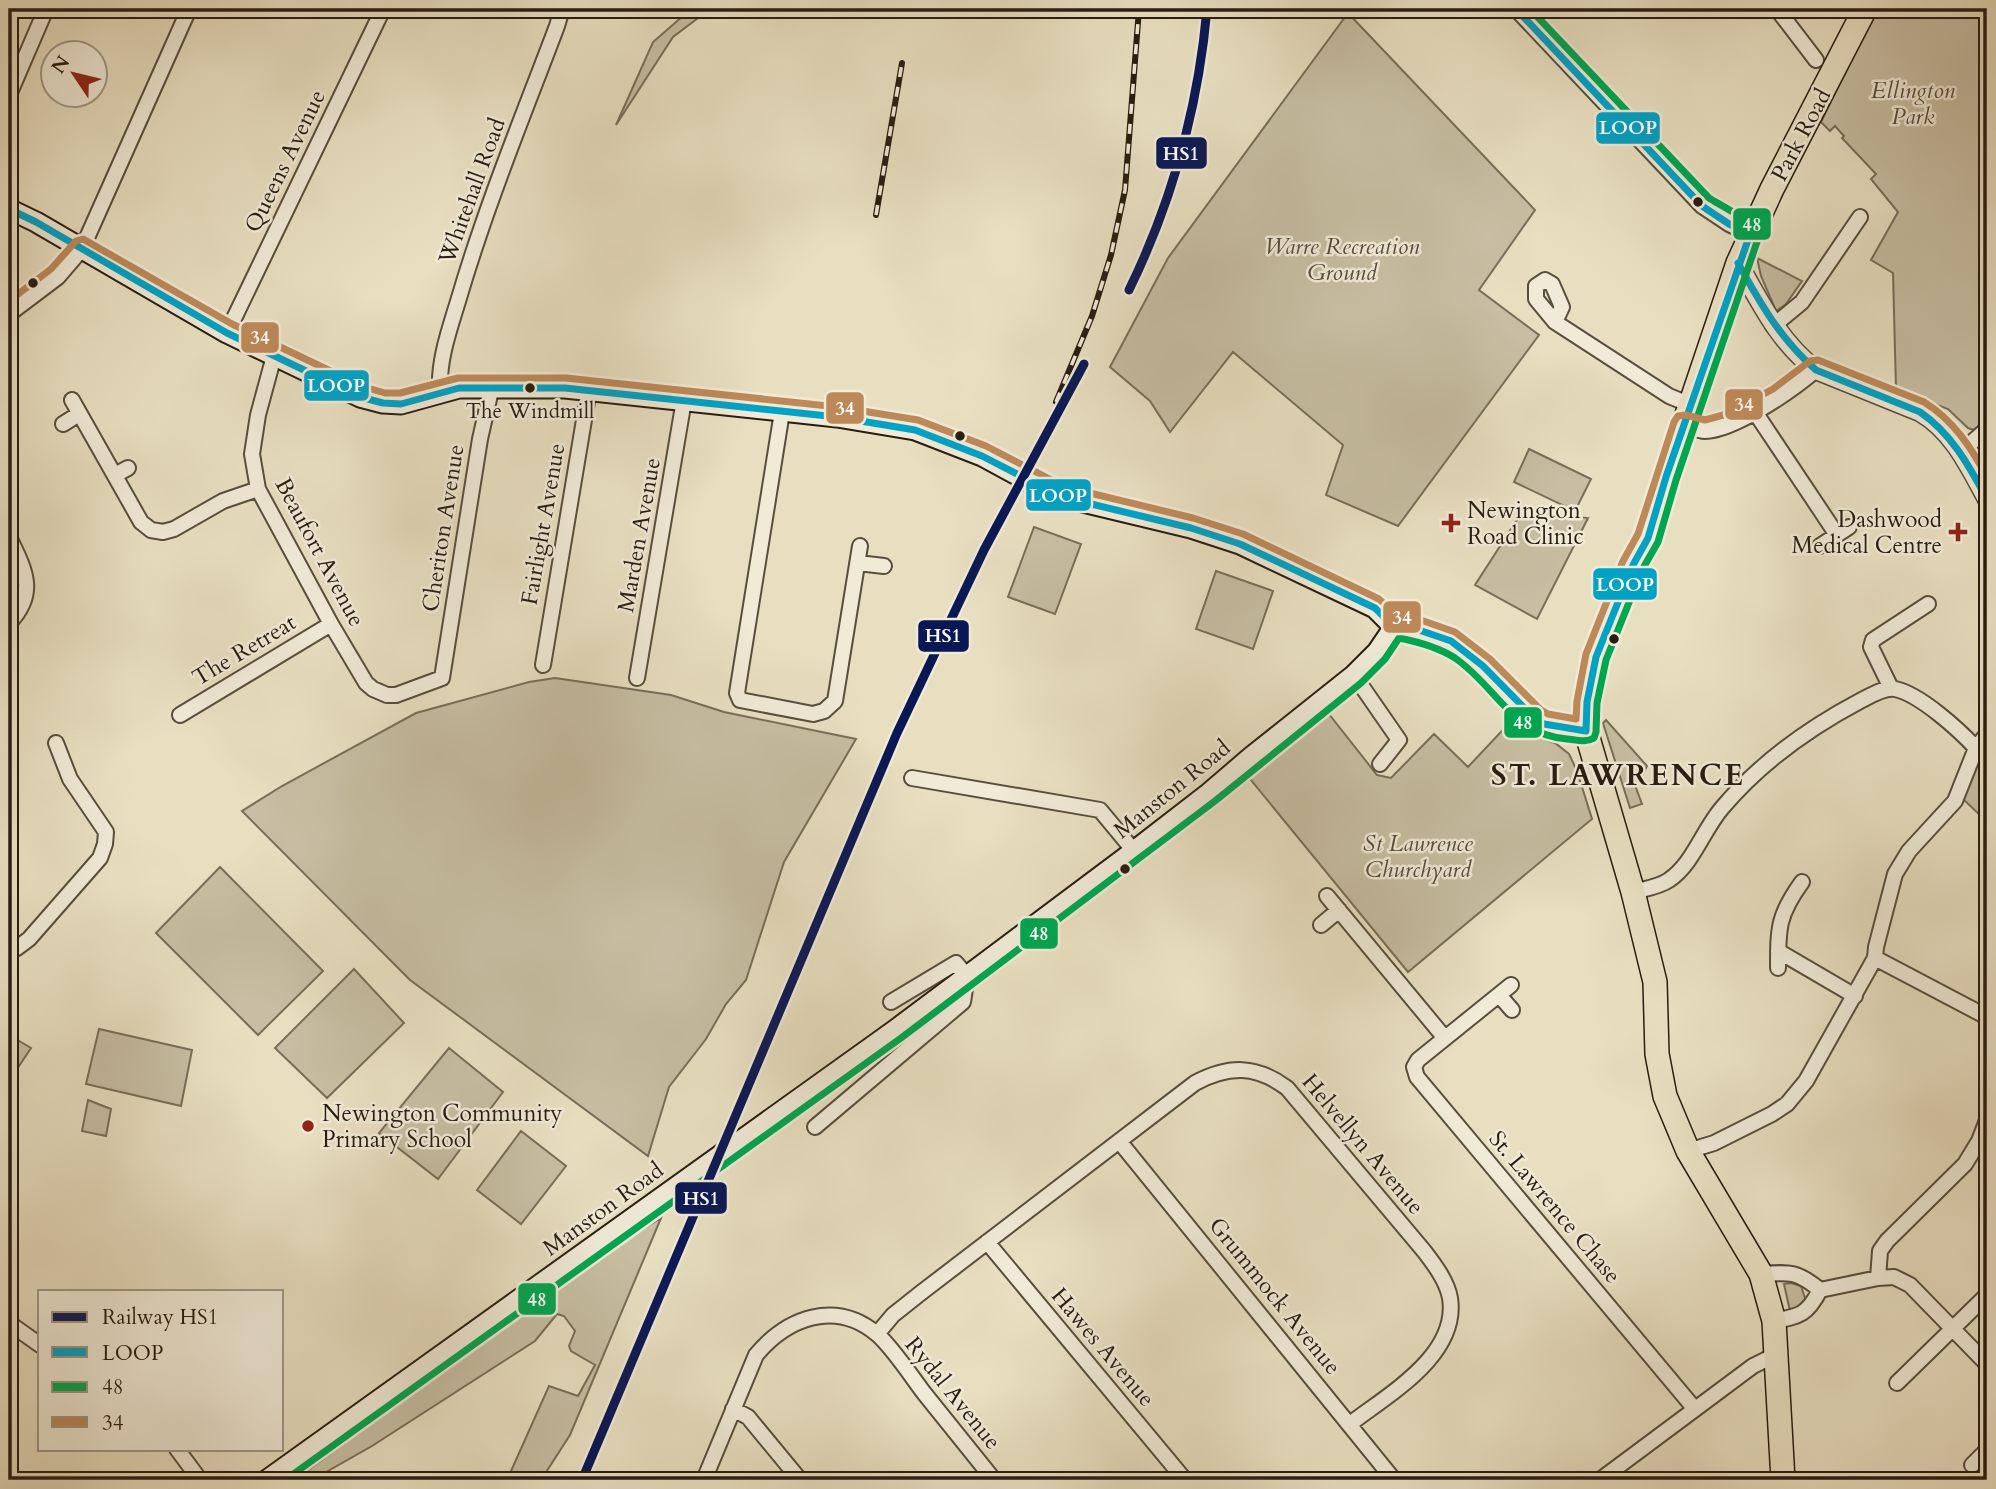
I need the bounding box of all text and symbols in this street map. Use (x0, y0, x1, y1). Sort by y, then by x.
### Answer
north arrow (38, 38, 108, 108)
text: N (46, 50, 77, 79)
park label: Ellington Park (1871, 75, 1956, 132)
street label: Park Road (1764, 82, 1839, 187)
street label: Queens Avenue (237, 85, 333, 237)
line badge: LOOP (1595, 111, 1661, 145)
street label: Whitehall Road (431, 113, 513, 269)
text: LOOP (1599, 115, 1657, 141)
line badge: HS1 (1155, 136, 1208, 170)
text: HS1 (1163, 141, 1199, 167)
unlabelled marker (1691, 195, 1705, 209)
line badge: 48 (1732, 207, 1772, 241)
text: 48 (1742, 212, 1762, 238)
park label: Warre Recreation Ground (1265, 231, 1420, 288)
unlabelled marker (26, 276, 40, 290)
line badge: 34 (240, 321, 280, 354)
text: 34 (250, 325, 270, 351)
line badge: LOOP (303, 369, 370, 402)
text: LOOP (307, 373, 365, 399)
marker: The Windmill (523, 381, 537, 395)
line badge: 34 (1724, 388, 1764, 421)
line badge: 34 (825, 391, 865, 425)
text: 34 (1734, 392, 1754, 418)
text: 34 (835, 396, 855, 422)
place label: The Windmill (466, 397, 594, 426)
unlabelled marker (953, 429, 967, 443)
street label: Fairlight Avenue (514, 441, 572, 607)
street label: Cheriton Avenue (414, 442, 472, 614)
street label: Marden Avenue (610, 455, 668, 615)
street label: Beaufort Avenue (268, 472, 372, 632)
line badge: LOOP (1025, 478, 1092, 512)
text: LOOP (1029, 483, 1087, 509)
place label: Newington Road Clinic (1467, 495, 1584, 552)
place label: Dashwood Medical Centre (1792, 504, 1943, 561)
marker: Newington Road Clinic (1441, 513, 1461, 533)
marker: Dashwood Medical Centre (1948, 522, 1968, 542)
line badge: LOOP (1592, 567, 1658, 601)
text: LOOP (1596, 572, 1654, 598)
line badge: 34 (1382, 600, 1422, 634)
text: 34 (1392, 605, 1412, 631)
street label: The Retreat (186, 607, 302, 693)
line badge: HS1 (917, 619, 970, 653)
text: HS1 (925, 623, 961, 649)
unlabelled marker (1607, 632, 1621, 646)
line badge: 48 (1503, 706, 1543, 739)
text: 48 (1513, 710, 1533, 736)
street label: Manston Road (1107, 732, 1237, 846)
district label: ST. LAWRENCE (1491, 755, 1745, 796)
park label: St Lawrence Churchyard (1363, 828, 1473, 885)
unlabelled marker (1118, 862, 1132, 876)
line badge: 48 (1019, 917, 1059, 950)
text: 48 (1029, 921, 1049, 947)
street label: Helvellyn Avenue (1295, 1067, 1431, 1221)
place label: Newington Community Primary School (322, 1098, 562, 1155)
marker: Newington Community Primary School (300, 1118, 316, 1134)
street label: St. Lawrence Chase (1482, 1124, 1628, 1290)
street label: Manston Road (536, 1154, 670, 1263)
line badge: HS1 (674, 1181, 728, 1215)
text: HS1 (683, 1186, 719, 1212)
street label: Grummock Avenue (1202, 1211, 1348, 1381)
street label: Hawes Avenue (1044, 1281, 1162, 1413)
line badge: 48 (517, 1282, 557, 1316)
text: 48 (527, 1287, 547, 1313)
legend (38, 1290, 284, 1450)
text: Railway HS1 (102, 1303, 218, 1332)
street label: Rydal Avenue (898, 1330, 1008, 1456)
text: LOOP (102, 1339, 163, 1368)
text: 48 (102, 1373, 124, 1402)
text: 34 (102, 1409, 124, 1438)

